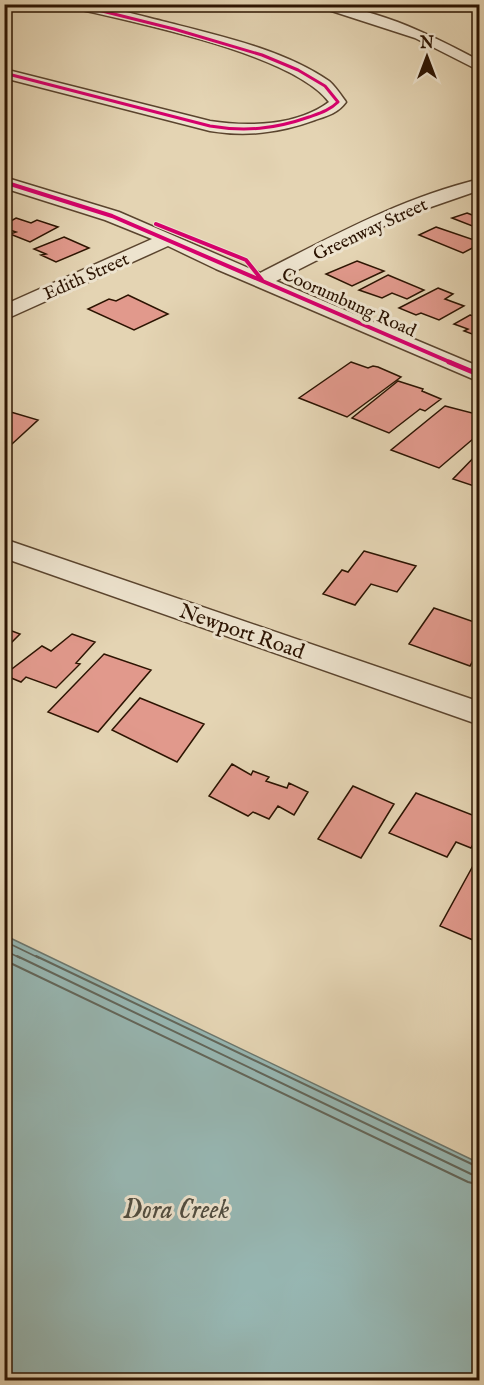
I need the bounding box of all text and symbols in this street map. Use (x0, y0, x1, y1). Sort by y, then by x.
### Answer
north arrow (397, 27, 457, 87)
text: N (419, 34, 434, 54)
street label: Greenway Street (310, 194, 432, 267)
street label: Edith Street (40, 248, 133, 306)
street label: Coorumbung Road (278, 263, 420, 343)
street label: Newport Road (175, 598, 308, 667)
water label: Dora Creek (123, 1194, 229, 1228)

